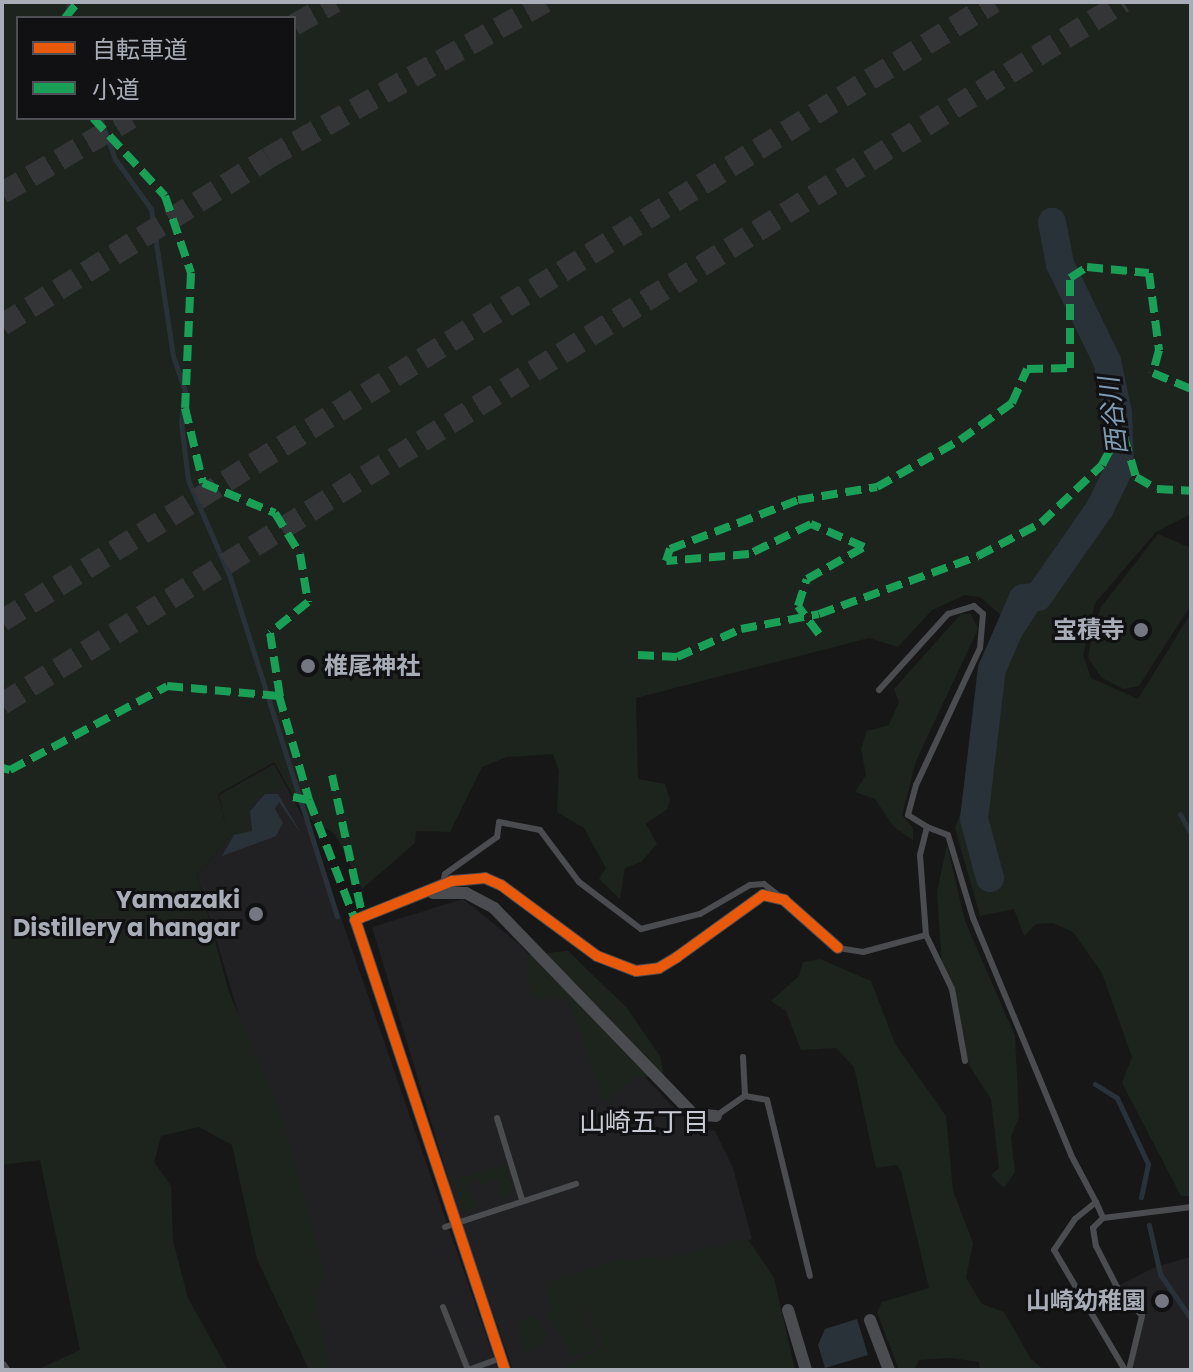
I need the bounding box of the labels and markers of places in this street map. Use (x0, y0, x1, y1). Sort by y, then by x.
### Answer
place label: 宝積寺 (1053, 616, 1125, 644)
marker: 宝積寺 (1132, 621, 1150, 639)
place label: 椎尾神社 (324, 652, 420, 680)
marker: 椎尾神社 (299, 657, 317, 675)
place label: Yamazaki Distillery a hangar (13, 886, 240, 942)
marker: Yamazaki Distillery a hangar (247, 905, 265, 923)
place label: 山崎幼稚園 (1026, 1287, 1146, 1315)
marker: 山崎幼稚園 (1153, 1292, 1171, 1310)

